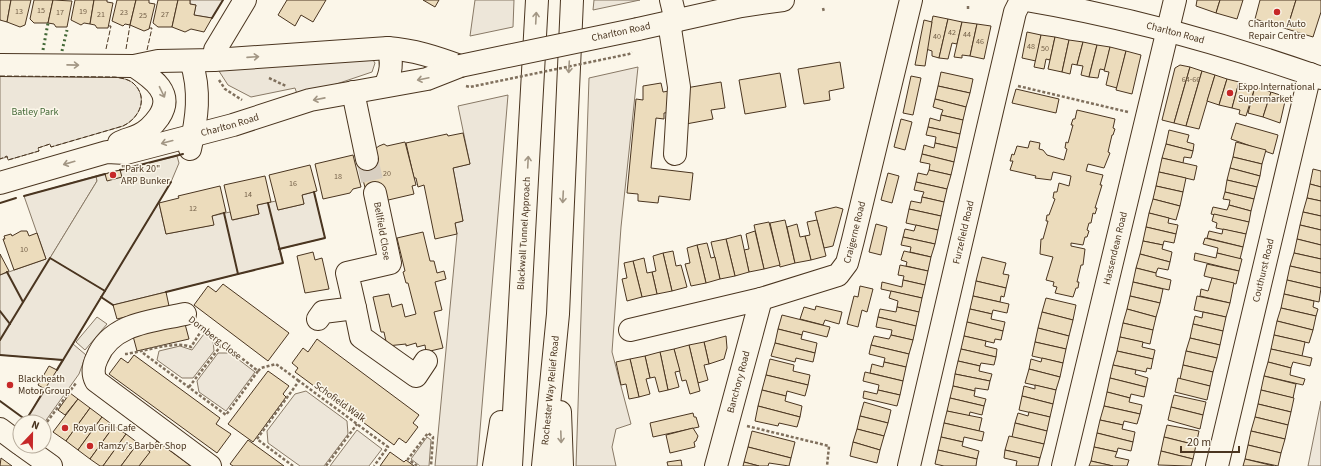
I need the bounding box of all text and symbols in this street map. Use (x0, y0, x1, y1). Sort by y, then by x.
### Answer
house number: 15 (37, 5, 45, 16)
house number: 13 (15, 6, 23, 17)
house number: 19 (79, 6, 87, 17)
house number: 17 (56, 7, 64, 18)
house number: 23 (120, 7, 128, 18)
marker: Charlton Auto Repair Centre (1272, 7, 1282, 17)
house number: 21 (97, 9, 105, 20)
house number: 27 (161, 9, 169, 20)
house number: 25 (139, 10, 147, 21)
one-way arrow (533, 12, 540, 25)
place label: Charlton Auto Repair Centre (1248, 17, 1306, 43)
street label: Charlton Road (1145, 18, 1206, 47)
street label: Charlton Road (590, 19, 652, 45)
house number: 42 (948, 27, 956, 38)
house number: 44 (963, 29, 971, 40)
house number: 40 (933, 31, 941, 42)
house number: 46 (976, 36, 984, 47)
house number: 48 (1027, 41, 1035, 52)
house number: 50 (1041, 43, 1049, 54)
one-way arrow (246, 54, 259, 61)
one-way arrow (565, 60, 573, 73)
one-way arrow (66, 61, 79, 69)
house number: 64-66 (1182, 74, 1200, 85)
one-way arrow (417, 76, 430, 84)
place label: Expo International Supermarket (1238, 80, 1315, 106)
one-way arrow (159, 86, 166, 98)
marker: Expo International Supermarket (1225, 88, 1235, 98)
one-way arrow (313, 95, 326, 103)
park label: Batley Park (11, 105, 59, 119)
street label: Charlton Road (199, 110, 261, 140)
one-way arrow (161, 138, 174, 146)
one-way arrow (525, 156, 532, 169)
one-way arrow (63, 160, 76, 167)
place label: "Park 20" ARP Bunker (121, 162, 170, 188)
house number: 20 (383, 168, 391, 179)
marker: "Park 20" ARP Bunker (108, 170, 118, 180)
house number: 18 (334, 171, 342, 182)
street label: Blackwall Tunnel Approach (514, 176, 534, 290)
house number: 16 (289, 178, 297, 189)
house number: 14 (244, 189, 252, 200)
one-way arrow (559, 190, 567, 203)
street label: Furzefield Road (949, 199, 978, 265)
street label: Craigerne Road (840, 200, 869, 265)
street label: Bellfield Close (370, 201, 394, 261)
house number: 12 (189, 203, 197, 214)
street label: Hassendean Road (1100, 210, 1131, 286)
street label: Couthurst Road (1249, 237, 1278, 304)
house number: 10 (20, 244, 28, 255)
street label: Dornberg Close (185, 313, 245, 363)
street label: Rochester Way Relief Road (538, 335, 563, 446)
street label: Banchory Road (724, 349, 754, 415)
place label: Blackheath Motor Group (18, 372, 71, 398)
street label: Schofield Walk (311, 378, 369, 426)
marker: Blackheath Motor Group (5, 380, 15, 390)
north arrow (12, 414, 52, 454)
text: N (29, 417, 42, 434)
place label: Royal Grill Cafe (73, 421, 136, 435)
marker: Royal Grill Cafe (60, 423, 70, 433)
scale bar (1181, 428, 1239, 454)
one-way arrow (557, 430, 565, 443)
text: 20 m (1187, 434, 1211, 451)
place label: Ramzy's Barber Shop (98, 439, 187, 453)
marker: Ramzy's Barber Shop (85, 441, 95, 451)

